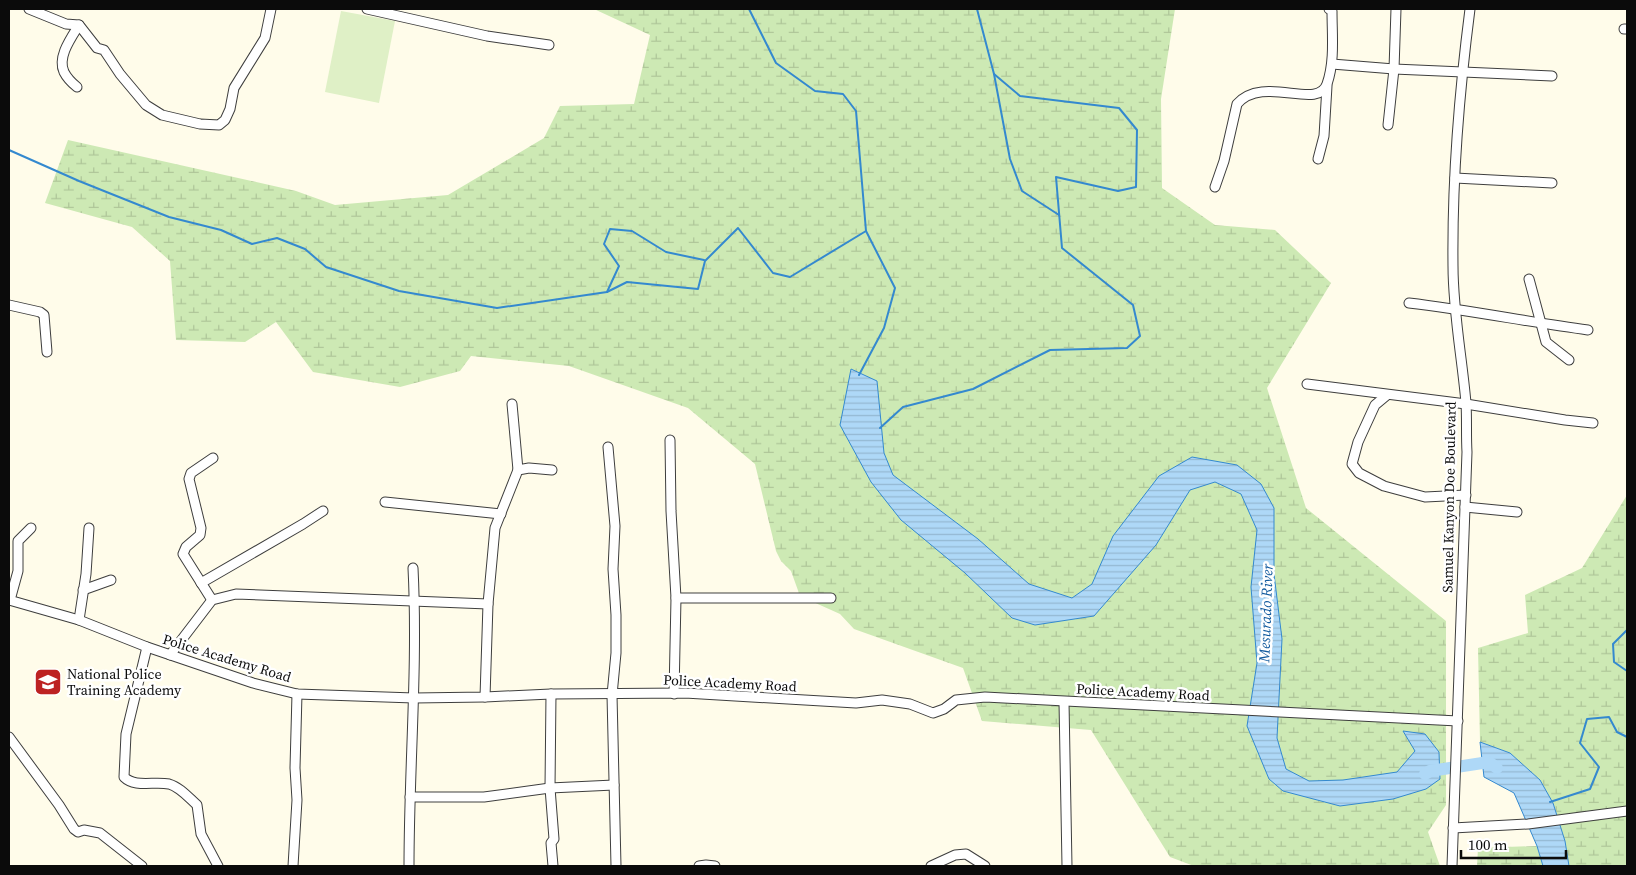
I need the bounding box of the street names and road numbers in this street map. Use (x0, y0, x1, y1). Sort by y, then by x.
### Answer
street label: Samuel Kanyon Doe Boulevard (1437, 401, 1461, 593)
street label: Police Academy Road (160, 629, 294, 687)
street label: Police Academy Road (663, 670, 797, 696)
street label: Police Academy Road (1076, 679, 1210, 705)

